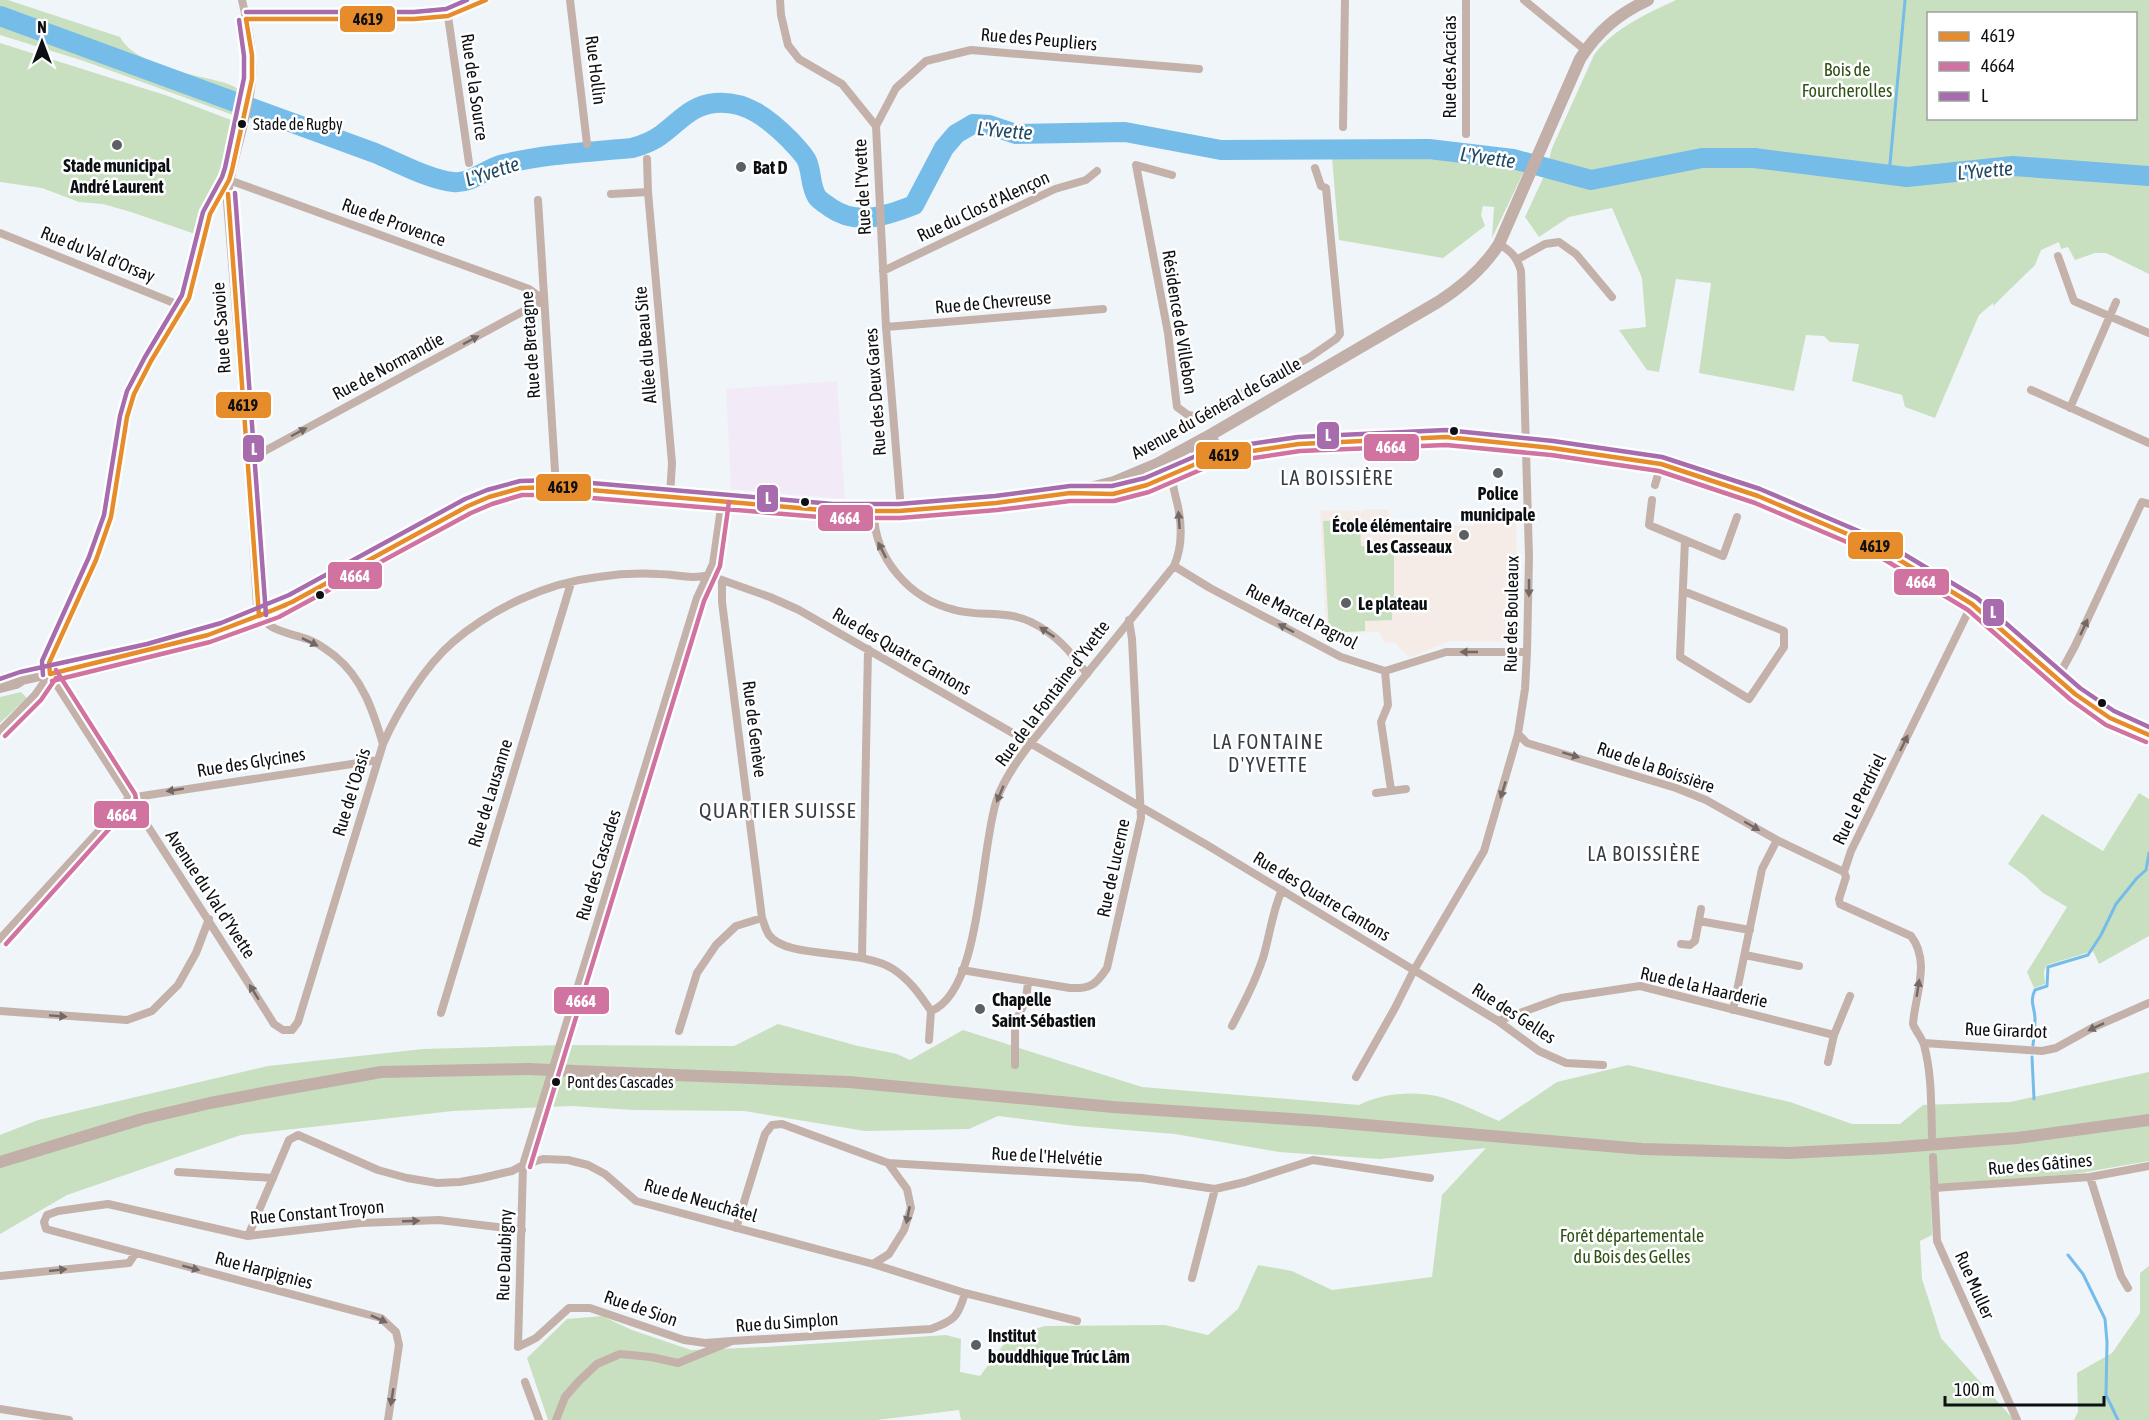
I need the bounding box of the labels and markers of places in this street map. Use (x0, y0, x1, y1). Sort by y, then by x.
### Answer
place label: Stade de Rugby (253, 115, 343, 134)
marker: Stade de Rugby (236, 118, 248, 130)
marker: Stade municipal André Laurent (110, 138, 124, 152)
place label: Stade municipal André Laurent (63, 155, 171, 197)
place label: Bat D (753, 157, 788, 178)
marker: Bat D (734, 160, 748, 174)
unlabelled marker (1448, 425, 1460, 437)
marker: Police municipale (1491, 466, 1505, 480)
place label: Police municipale (1461, 483, 1536, 525)
unlabelled marker (799, 496, 811, 508)
place label: École élémentaire Les Casseaux (1332, 515, 1453, 557)
marker: École élémentaire Les Casseaux (1457, 528, 1471, 542)
unlabelled marker (314, 589, 326, 601)
place label: Le plateau (1358, 593, 1428, 614)
marker: Le plateau (1339, 596, 1353, 610)
unlabelled marker (2096, 697, 2108, 709)
place label: Chapelle Saint-Sébastien (992, 989, 1096, 1031)
marker: Chapelle Saint-Sébastien (973, 1002, 987, 1016)
place label: Pont des Cascades (567, 1073, 674, 1091)
marker: Pont des Cascades (550, 1076, 562, 1088)
place label: Institut bouddhique Trúc Lâm (988, 1325, 1130, 1367)
marker: Institut bouddhique Trúc Lâm (969, 1338, 983, 1352)

